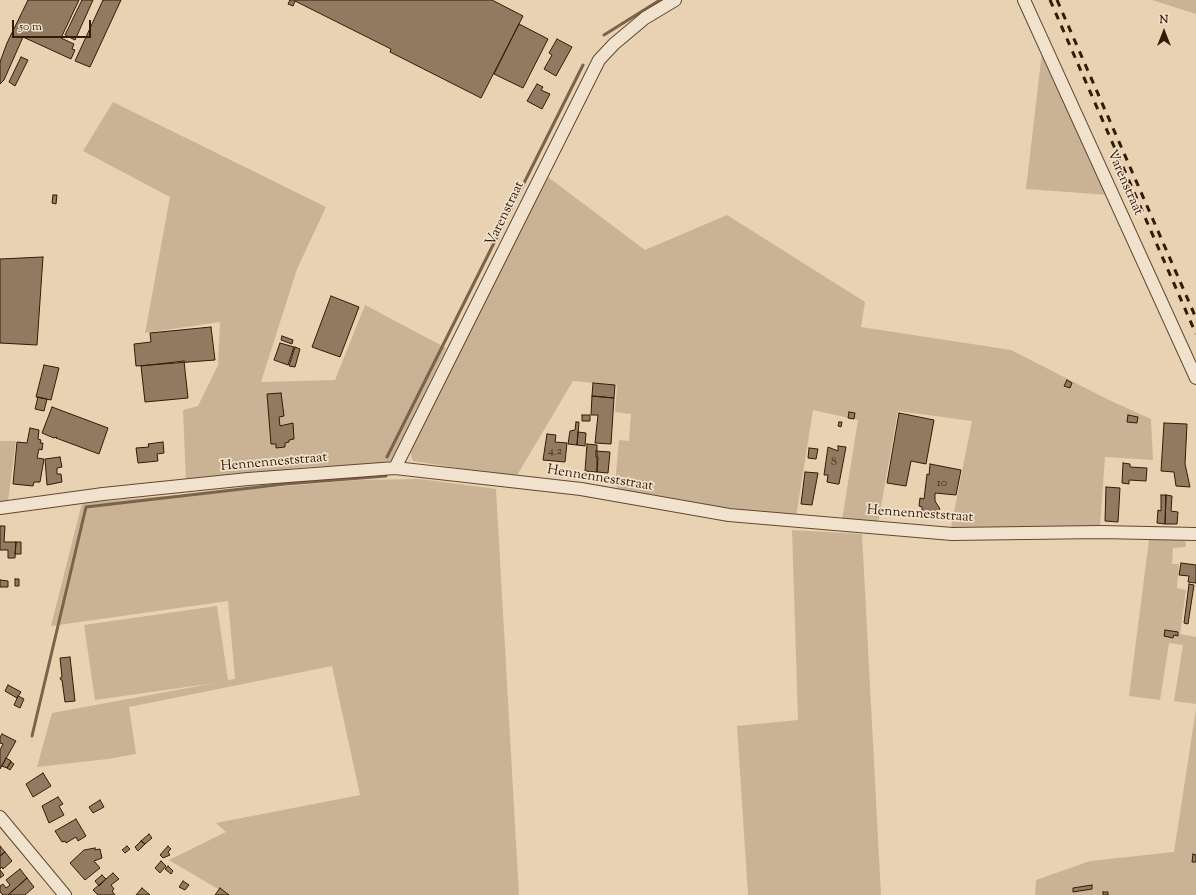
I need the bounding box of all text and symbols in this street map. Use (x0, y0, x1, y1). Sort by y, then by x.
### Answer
scale bar (14, 12, 93, 38)
north arrow (1144, 12, 1184, 52)
text: N (1160, 12, 1168, 28)
text: 50 m (19, 18, 42, 36)
street label: Varenstraat (1102, 148, 1146, 218)
street label: Varenstraat (483, 179, 529, 249)
house number: 4_2 (548, 445, 562, 459)
street label: Hennenneststraat (220, 450, 328, 476)
house number: 8 (831, 456, 837, 470)
street label: Hennenneststraat (546, 462, 654, 496)
house number: 10 (937, 477, 947, 491)
street label: Hennenneststraat (866, 503, 974, 527)

